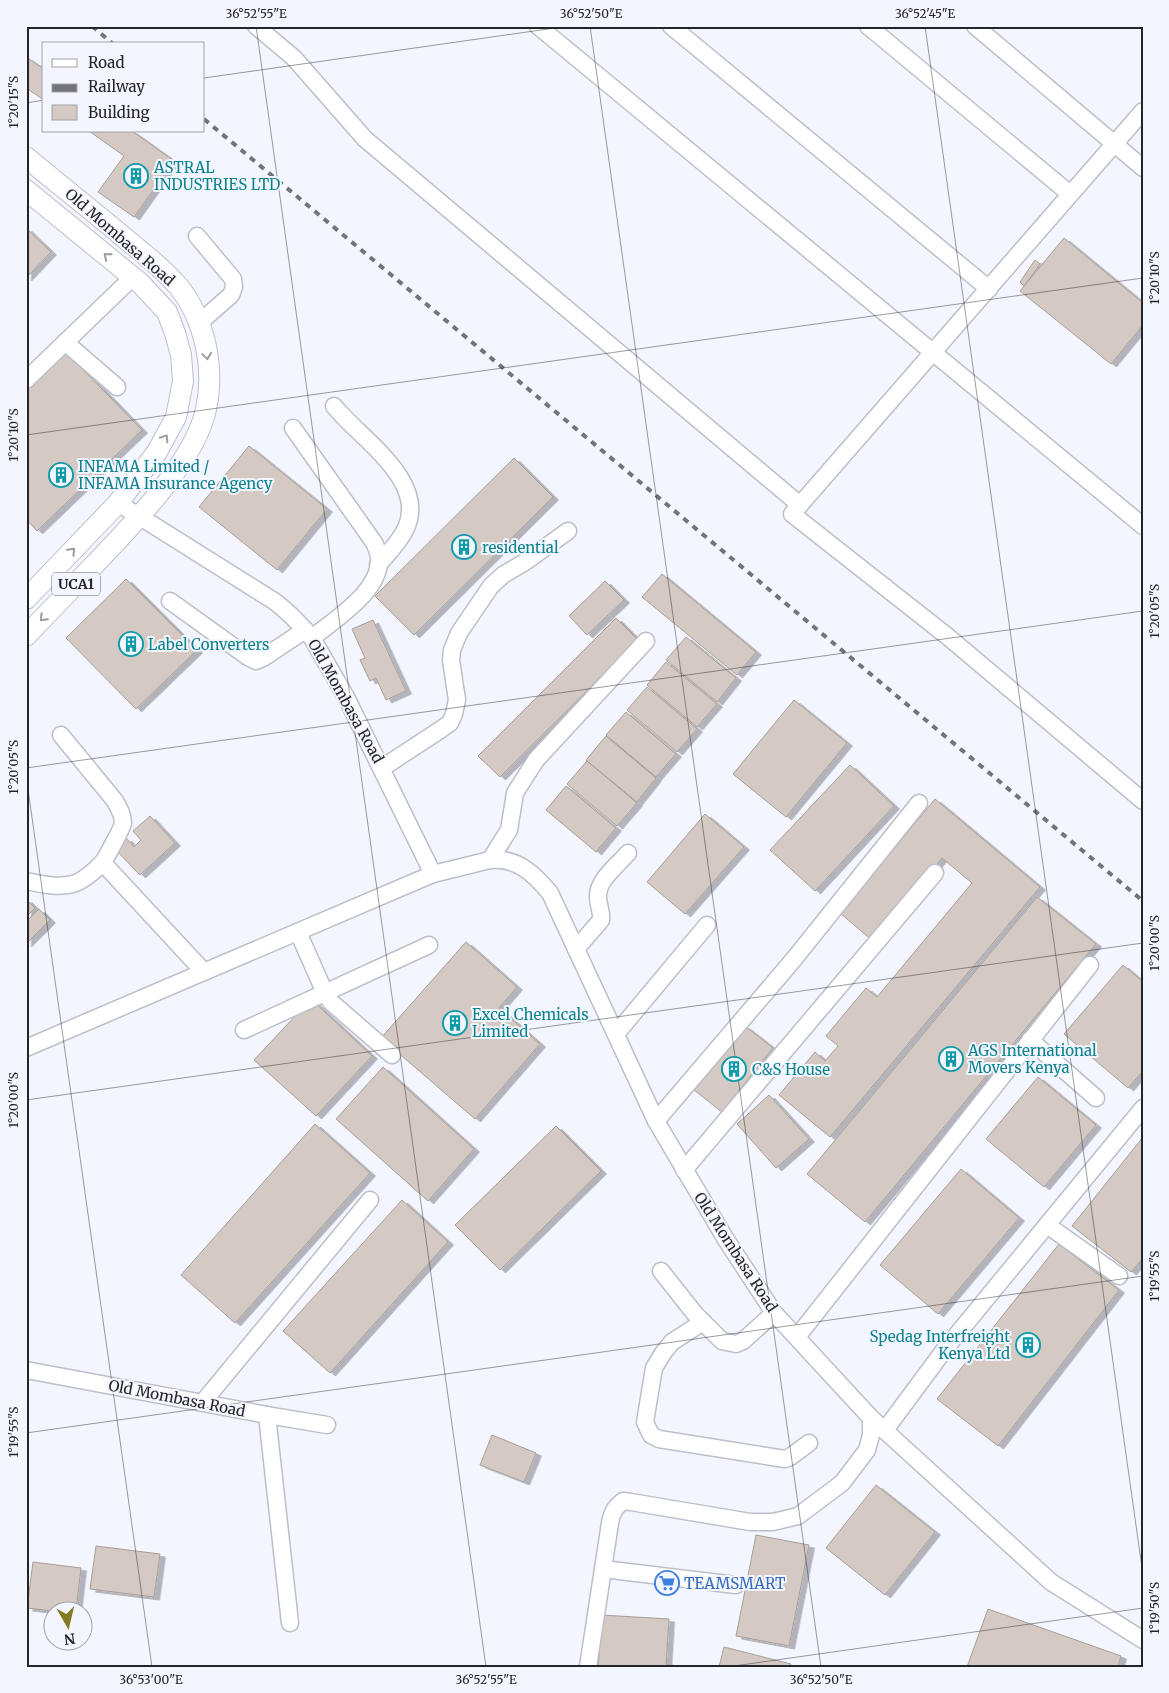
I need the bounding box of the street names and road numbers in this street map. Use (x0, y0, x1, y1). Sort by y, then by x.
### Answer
street label: Old Mombasa Road (61, 184, 179, 290)
road number: UCA1 (52, 572, 100, 596)
street label: Old Mombasa Road (304, 636, 388, 766)
street label: Old Mombasa Road (690, 1189, 782, 1315)
street label: Old Mombasa Road (107, 1375, 247, 1421)

